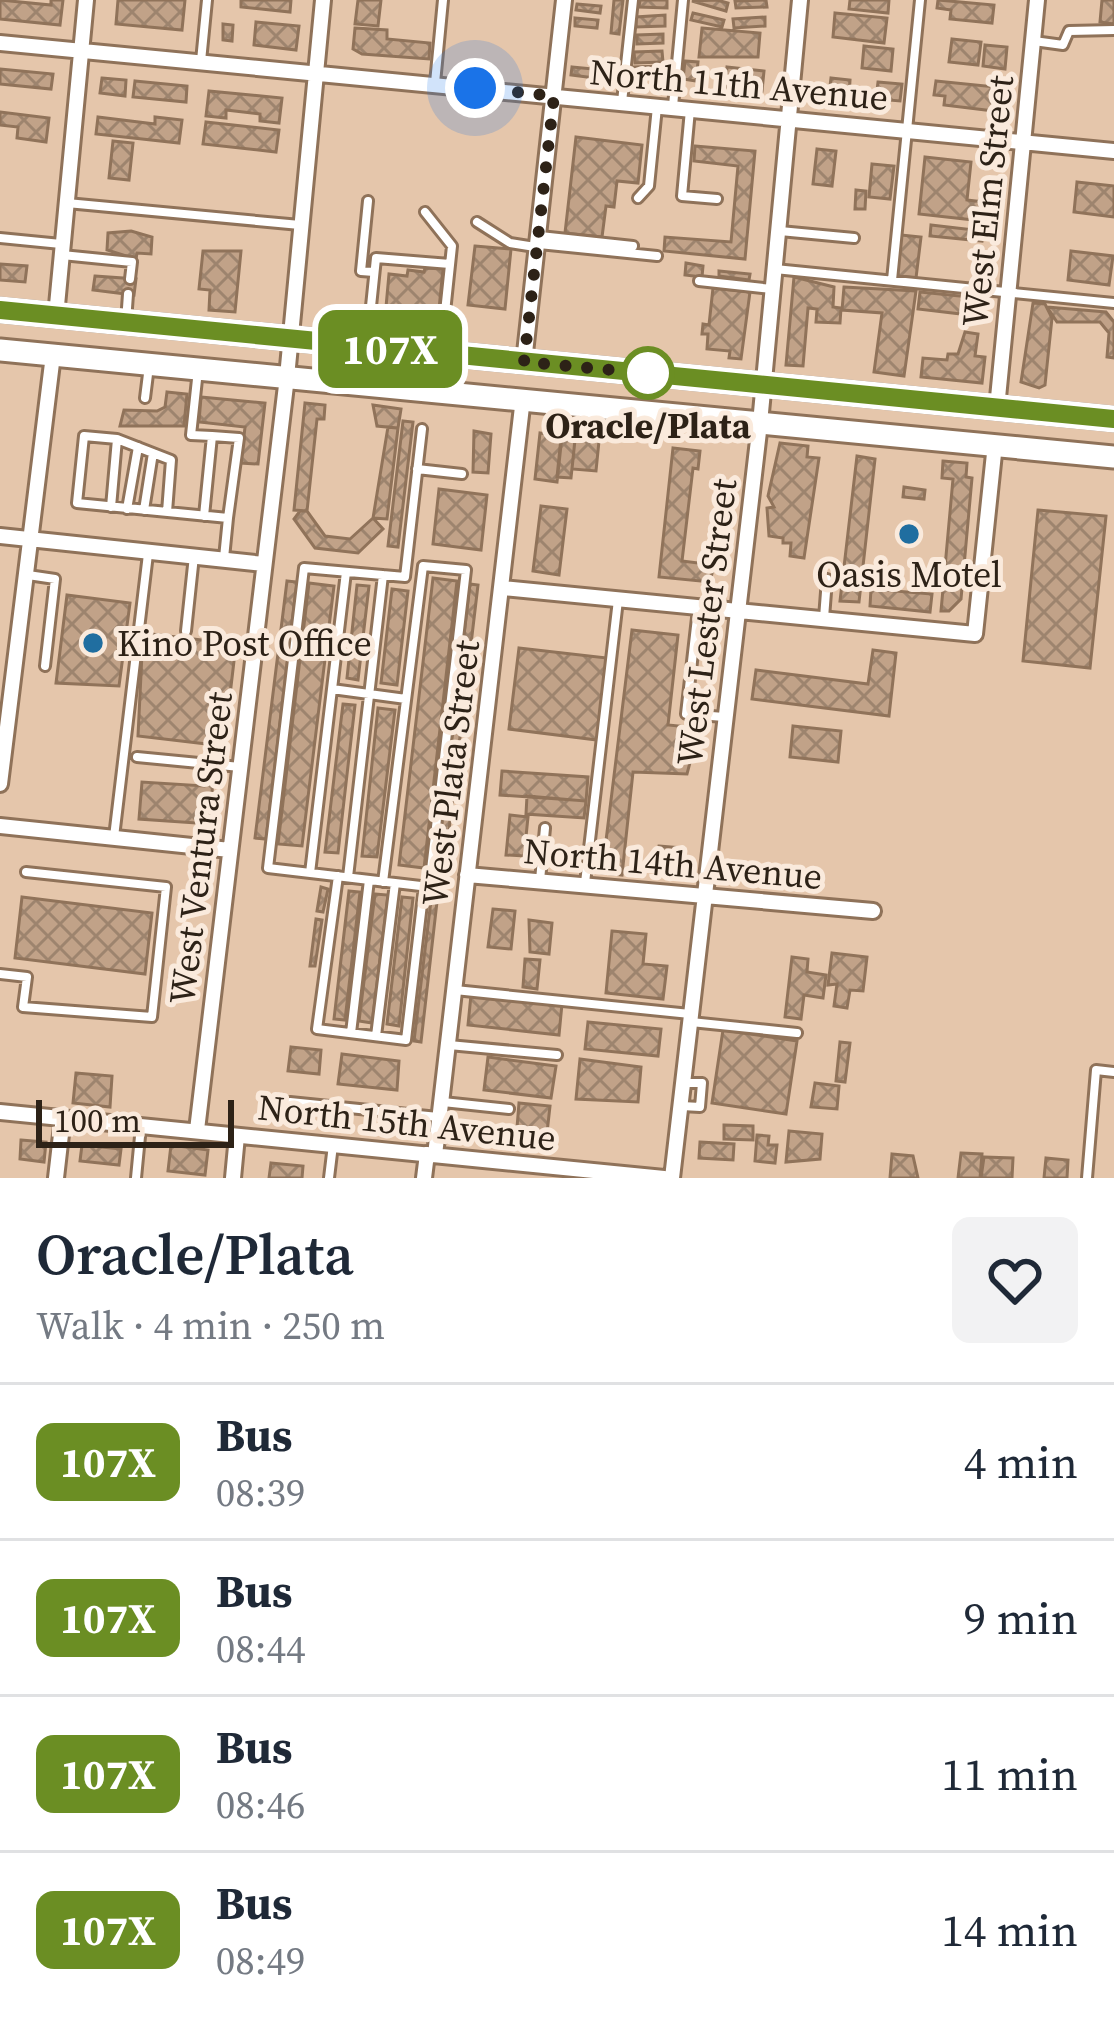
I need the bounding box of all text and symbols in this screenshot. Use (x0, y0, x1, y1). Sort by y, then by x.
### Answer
street label: North 11th Avenue (588, 47, 890, 122)
your location (445, 58, 505, 118)
street label: West Elm Street (950, 73, 1025, 329)
line badge: 107X (306, 310, 474, 388)
text: 107X (342, 320, 438, 378)
marker: Oracle/Plata (623, 348, 673, 398)
place label: Oracle/Plata (545, 401, 752, 450)
street label: West Lester Street (665, 476, 748, 768)
marker: Oasis Motel (896, 521, 922, 547)
place label: Oasis Motel (816, 550, 1002, 599)
place label: Kino Post Office (117, 619, 372, 668)
marker: Kino Post Office (80, 630, 106, 656)
street label: West Plata Street (410, 637, 491, 909)
street label: West Ventura Street (157, 689, 244, 1007)
street label: North 14th Avenue (522, 826, 824, 901)
street label: North 15th Avenue (256, 1082, 558, 1163)
scale bar (36, 1094, 234, 1147)
text: 100 m (54, 1098, 141, 1143)
text: Oracle/Plata (36, 1215, 354, 1293)
button: heart (952, 1217, 1078, 1343)
text: Walk · 4 min · 250 m (36, 1299, 385, 1352)
text: Bus (216, 1404, 292, 1466)
text: 4 min (964, 1431, 1078, 1493)
text: 107X (60, 1433, 156, 1491)
text: 08:39 (216, 1466, 305, 1519)
text: Bus (216, 1560, 292, 1622)
text: 9 min (964, 1587, 1078, 1649)
text: 107X (60, 1589, 156, 1647)
text: 08:44 (216, 1622, 305, 1675)
text: Bus (216, 1716, 292, 1778)
text: 11 min (941, 1743, 1078, 1805)
text: 107X (60, 1745, 156, 1803)
text: 08:46 (216, 1778, 305, 1831)
text: Bus (216, 1872, 292, 1934)
text: 14 min (941, 1899, 1078, 1961)
text: 107X (60, 1901, 156, 1959)
text: 08:49 (216, 1934, 305, 1987)

